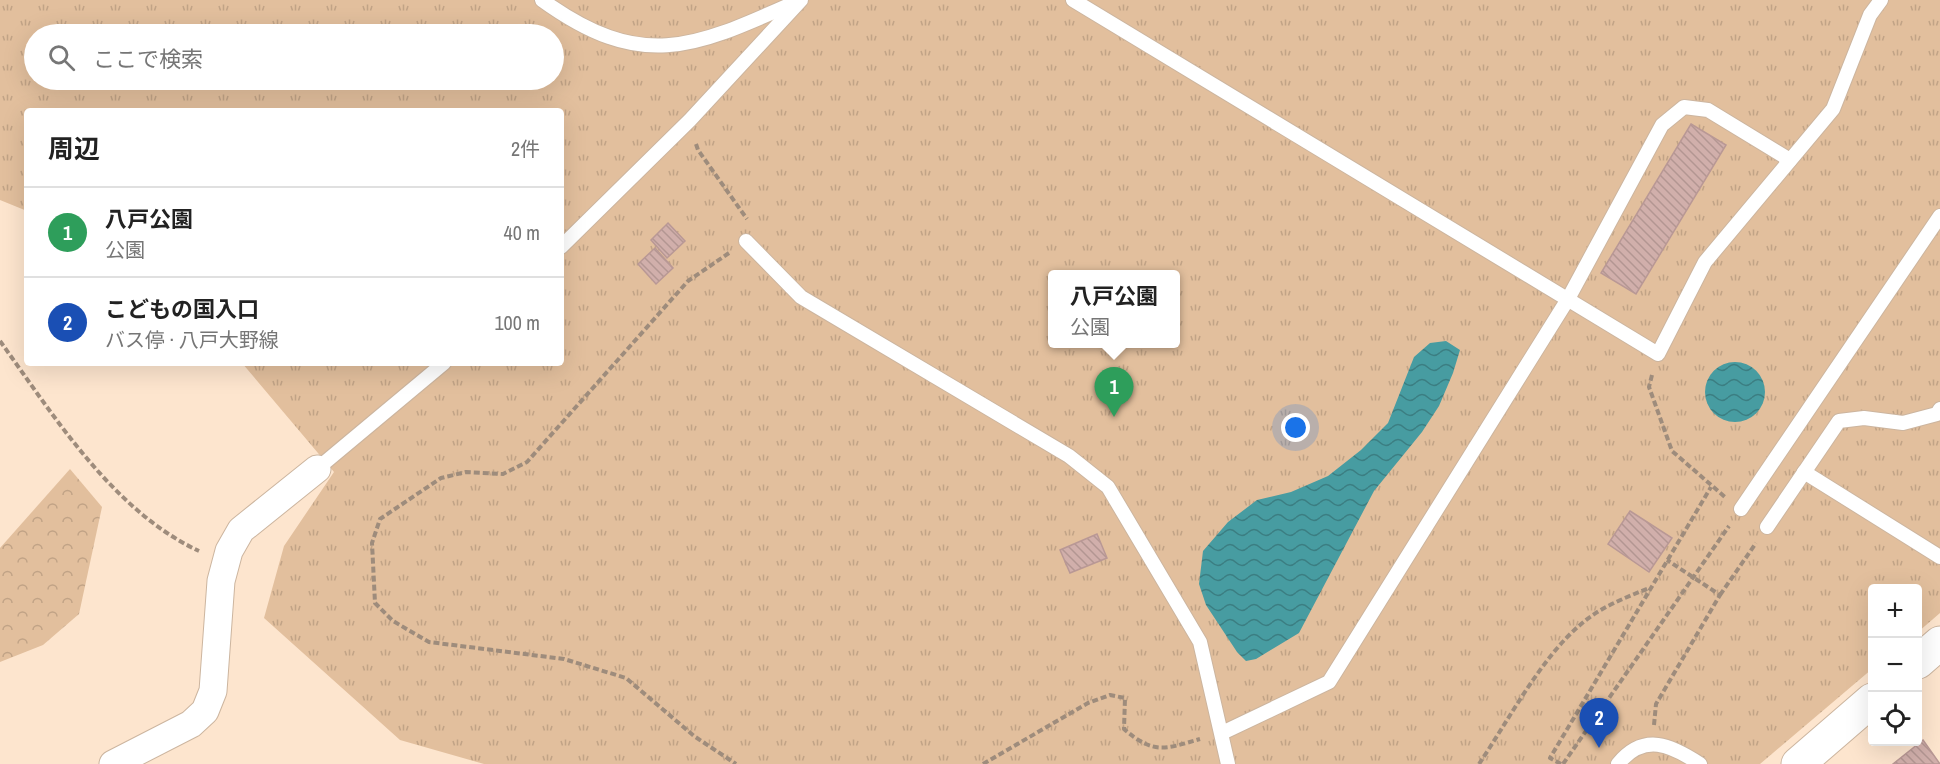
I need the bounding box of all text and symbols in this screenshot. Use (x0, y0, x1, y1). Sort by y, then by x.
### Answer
search box (24, 24, 564, 90)
icon: search (45, 41, 78, 74)
text: ここで検索 (93, 44, 203, 74)
text: 周辺 (48, 131, 100, 166)
text: 2件 (511, 135, 540, 162)
text: 八戸公園 (105, 204, 193, 234)
text: 1 (63, 219, 72, 246)
text: 40 m (504, 219, 540, 246)
text: 公園 (105, 236, 145, 263)
popup (1048, 270, 1180, 348)
text: 八戸公園 (1070, 281, 1158, 311)
text: こどもの国入口 (105, 294, 259, 324)
text: 2 (63, 309, 72, 336)
text: 100 m (494, 309, 540, 336)
text: 公園 (1070, 313, 1110, 340)
text: バス停 · 八戸大野線 (105, 326, 279, 353)
pin: 1 (1094, 368, 1134, 417)
your location (1281, 413, 1310, 442)
map controls (1868, 584, 1922, 746)
button: + (1868, 584, 1922, 638)
button: − (1868, 638, 1922, 692)
button: locate (1868, 692, 1922, 746)
pin: 2 (1580, 698, 1618, 748)

